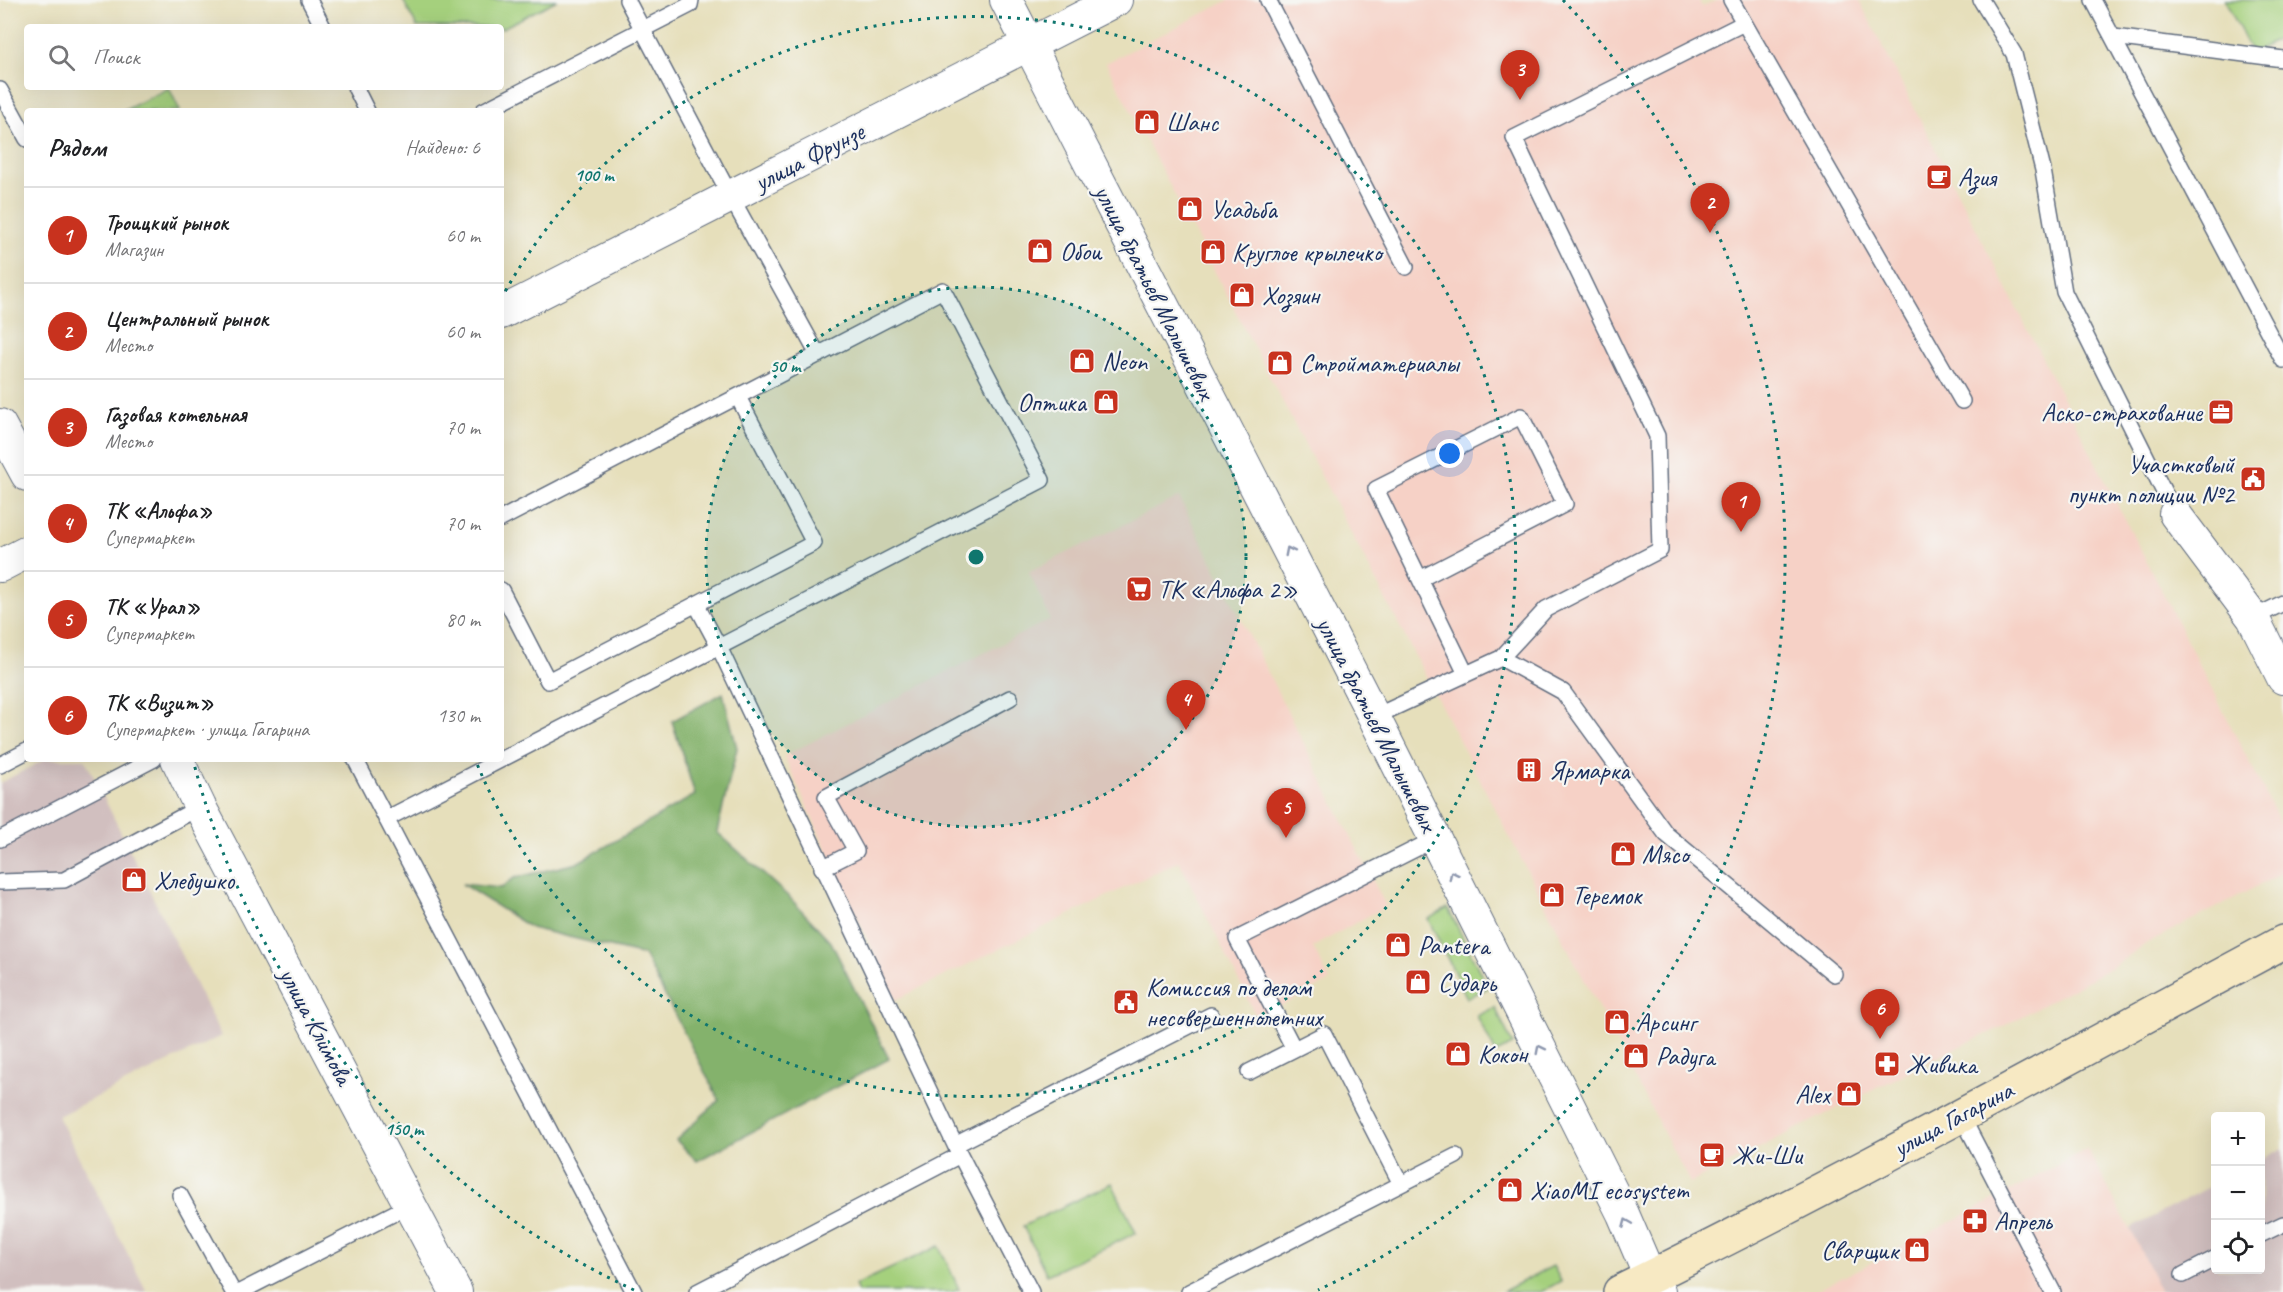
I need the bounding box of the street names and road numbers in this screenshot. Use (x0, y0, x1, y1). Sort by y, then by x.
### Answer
street label: улица Фрунзе (747, 115, 871, 200)
street label: улица братьев Малышевых (1086, 177, 1224, 407)
street label: улица братьев Малышевых (1308, 609, 1446, 839)
street label: улица Климова (270, 960, 362, 1092)
street label: улица Гагарина (1885, 1073, 2020, 1165)

